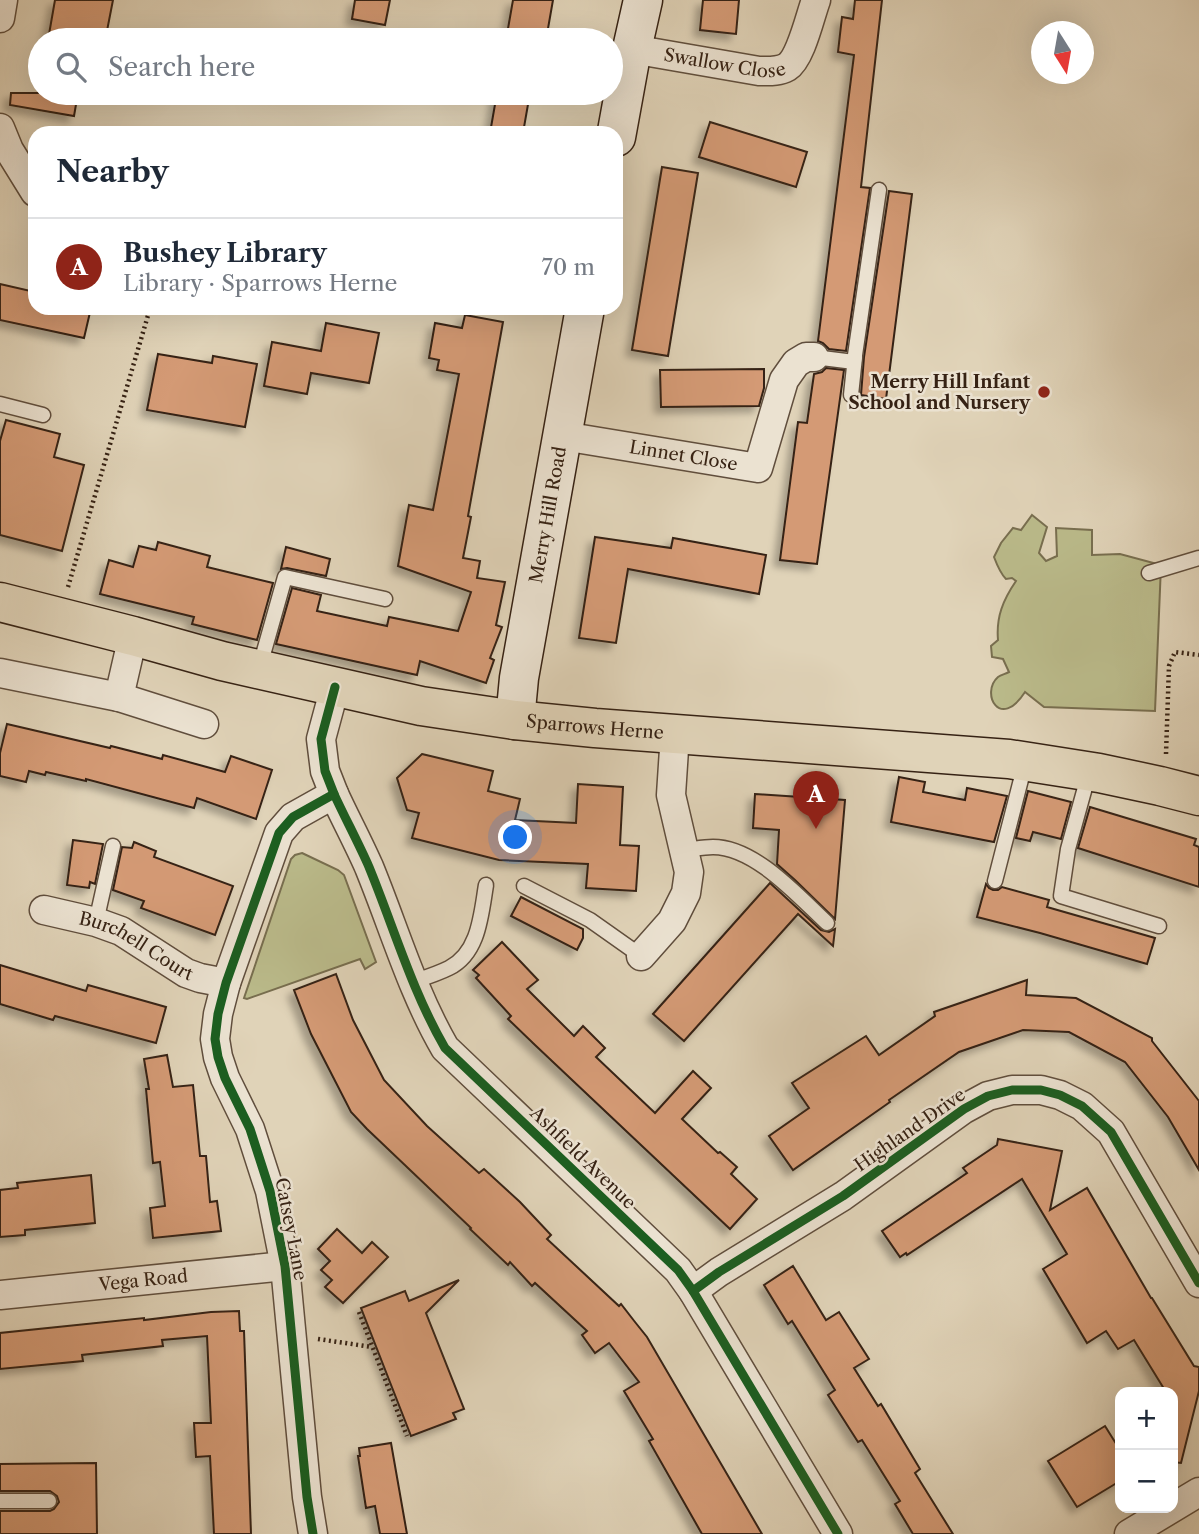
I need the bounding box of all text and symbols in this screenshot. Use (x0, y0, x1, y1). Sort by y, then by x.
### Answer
north arrow (1031, 21, 1094, 84)
search box (28, 28, 623, 105)
street label: Swallow Close (662, 44, 788, 82)
icon: search (52, 48, 90, 86)
text: Search here (108, 51, 255, 83)
text: Nearby (56, 153, 169, 190)
text: Bushey Library (123, 237, 327, 269)
text: A (70, 253, 88, 281)
text: 70 m (542, 253, 595, 281)
text: Library · Sparrows Herne (123, 269, 397, 297)
place label: Merry Hill Infant School and Nursery (848, 371, 1031, 414)
marker: Merry Hill Infant School and Nursery (1036, 384, 1052, 400)
street label: Linnet Close (628, 436, 739, 475)
street label: Merry Hill Road (525, 445, 571, 585)
street label: Sparrows Herne (525, 710, 664, 744)
pin: A (793, 771, 839, 829)
your location (498, 820, 532, 854)
street label: Burchell Court (77, 907, 196, 986)
street label: Highland Drive (850, 1084, 970, 1176)
street label: Ashfield Avenue (525, 1101, 640, 1214)
street label: Catsey Lane (270, 1176, 312, 1282)
street label: Vega Road (97, 1265, 189, 1296)
map controls (1115, 1387, 1178, 1513)
button: + (1115, 1387, 1178, 1450)
button: − (1115, 1450, 1178, 1513)

